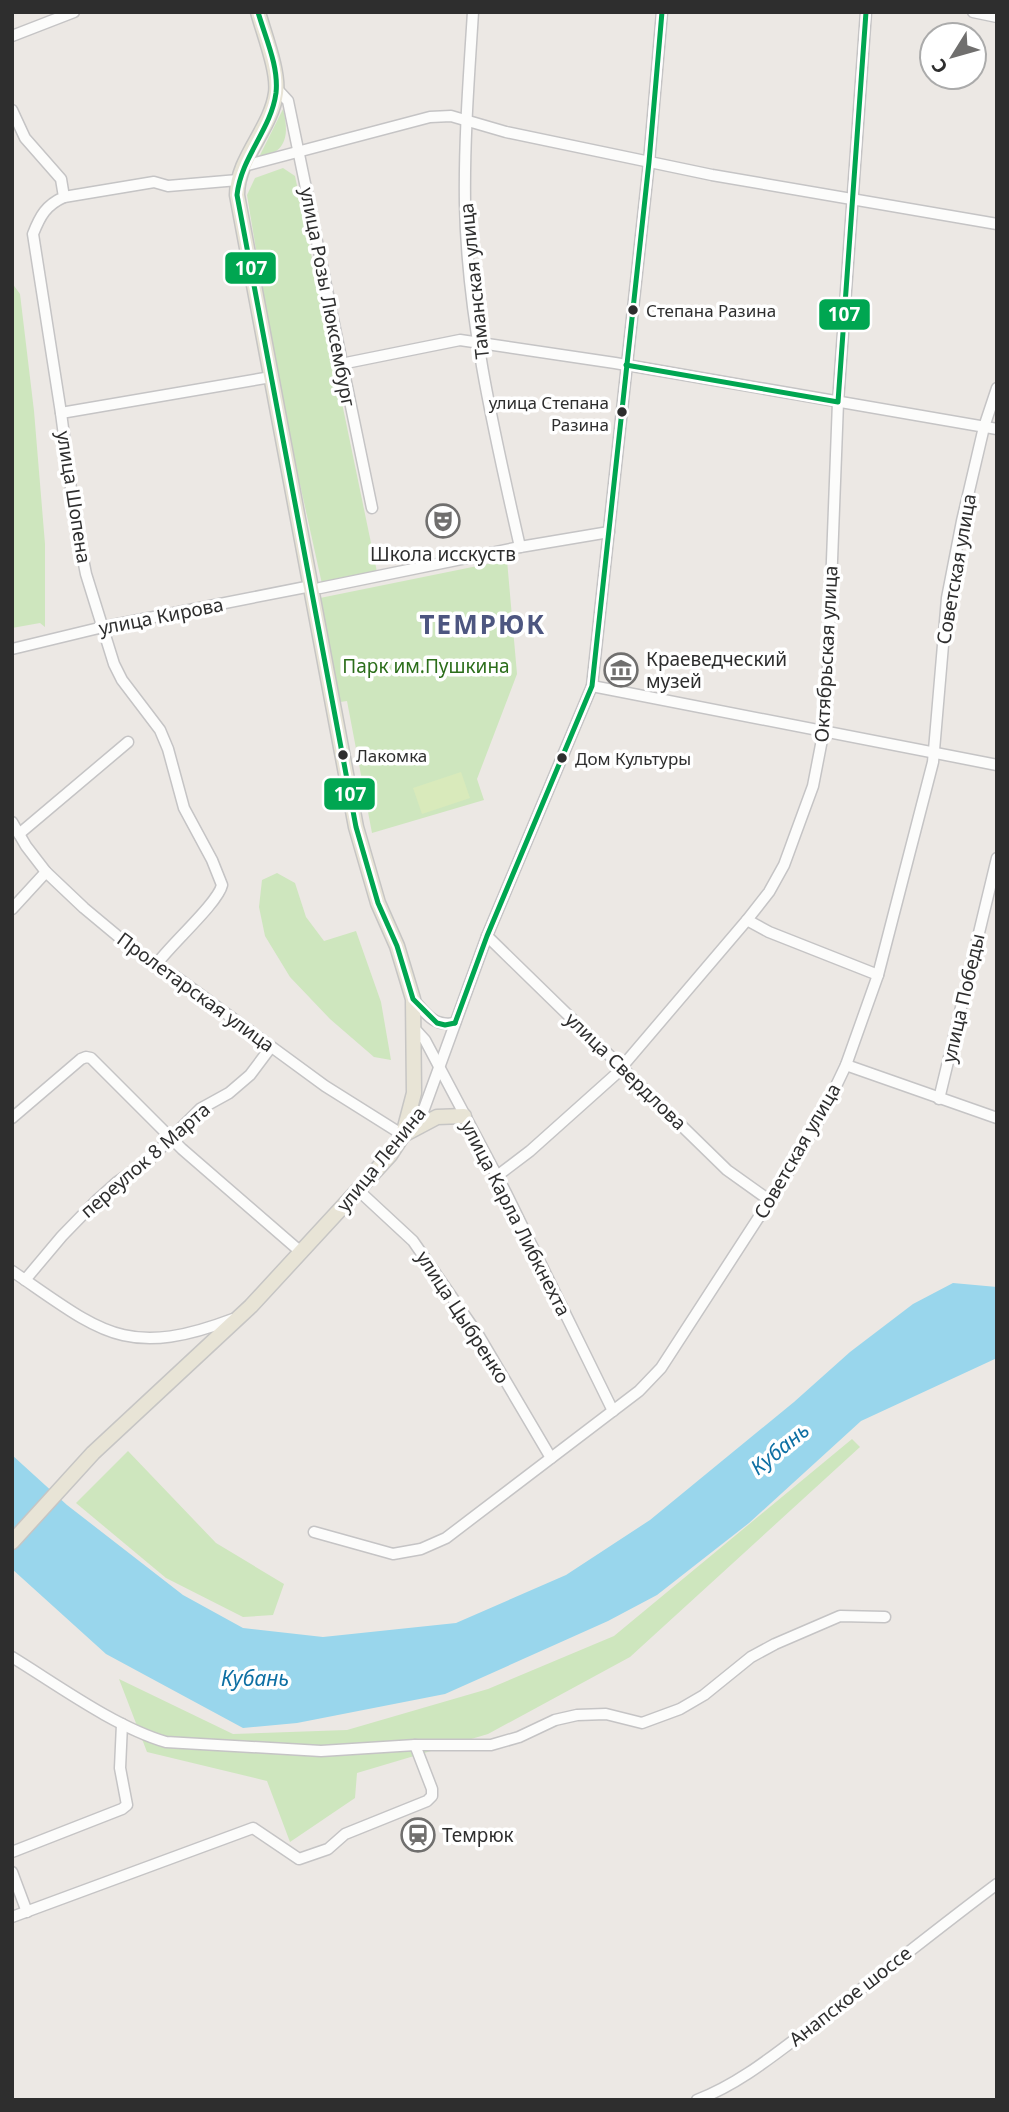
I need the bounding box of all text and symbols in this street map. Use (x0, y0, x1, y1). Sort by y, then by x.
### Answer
north arrow (918, 21, 988, 91)
text: С (925, 54, 953, 79)
street label: улица Розы Люксембург (294, 185, 362, 409)
street label: Таманская улица (453, 202, 495, 360)
line badge: 107 (224, 251, 277, 285)
text: 107 (235, 255, 267, 281)
line badge: 107 (818, 298, 871, 331)
place label: Степана Разина (646, 299, 776, 322)
text: 107 (828, 301, 860, 327)
marker: Степана Разина (626, 303, 640, 317)
place label: улица Степана Разина (489, 391, 609, 436)
marker: улица Степана Разина (615, 405, 629, 419)
street label: улица Шопена (51, 429, 97, 565)
street label: Советская улица (930, 492, 982, 646)
theatre icon: Школа исскуств (424, 502, 462, 540)
place label: Школа исскуств (370, 541, 516, 567)
street label: Октябрьская улица (808, 565, 844, 743)
street label: улица Кирова (96, 591, 226, 641)
district label: ТЕМРЮК (420, 606, 546, 642)
place label: Краеведческий музей (646, 646, 787, 694)
museum icon: Краеведческий музей (602, 651, 640, 689)
park label: Парк им.Пушкина (342, 653, 510, 679)
place label: Лакомка (356, 744, 427, 767)
place label: Дом Культуры (575, 747, 691, 770)
marker: Лакомка (336, 748, 350, 762)
marker: Дом Культуры (555, 751, 569, 765)
line badge: 107 (323, 777, 376, 811)
text: 107 (334, 781, 366, 807)
street label: Пролетарская улица (112, 926, 280, 1058)
street label: улица Победы (936, 931, 990, 1065)
street label: улица Свердлова (560, 1006, 692, 1136)
street label: Советская улица (748, 1078, 846, 1224)
street label: переулок 8 Марта (75, 1096, 215, 1224)
street label: улица Ленина (331, 1101, 431, 1217)
street label: улица Карла Либкнехта (455, 1116, 577, 1320)
street label: улица Цыбренко (410, 1246, 516, 1388)
water label: Кубань (744, 1416, 815, 1481)
water label: Кубань (221, 1664, 289, 1692)
station icon: Темрюк (399, 1816, 437, 1854)
place label: Темрюк (442, 1822, 514, 1848)
street label: Анапское шоссе (783, 1940, 917, 2052)

